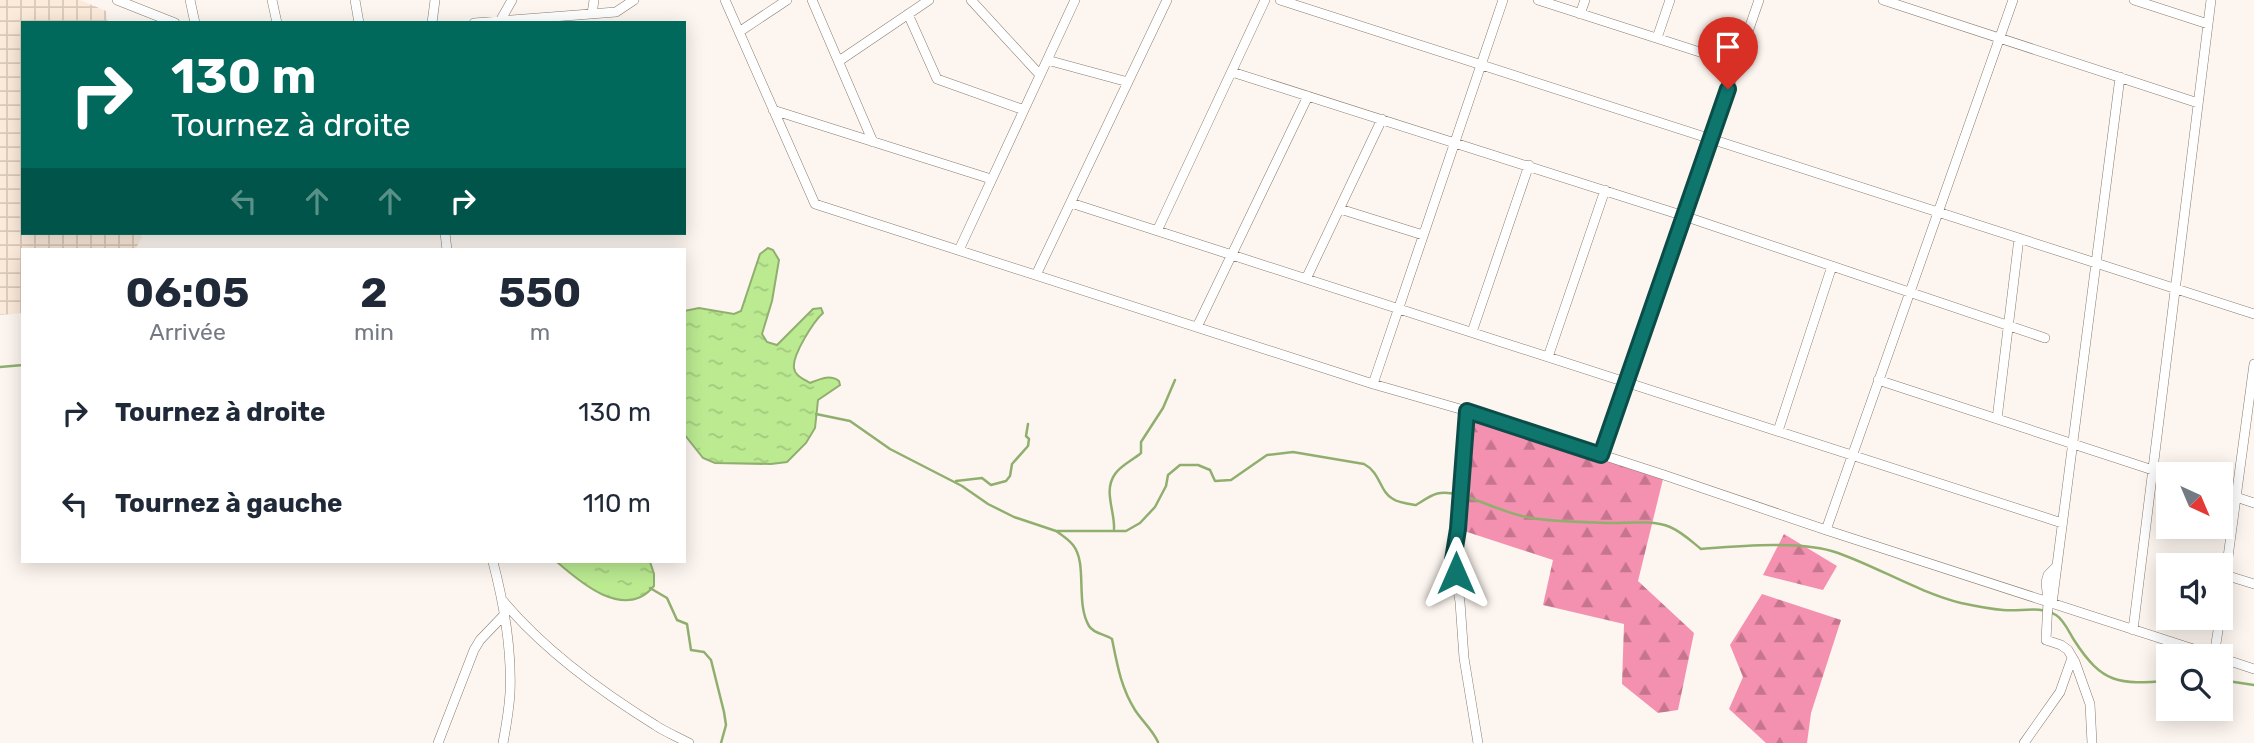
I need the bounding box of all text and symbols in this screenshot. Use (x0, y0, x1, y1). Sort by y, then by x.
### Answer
pin (1698, 17, 1758, 89)
icon: arrive (1709, 28, 1747, 66)
text: 130 m (171, 47, 316, 105)
icon: right (56, 49, 147, 140)
text: Tournez à droite (171, 106, 411, 144)
icon: left (225, 182, 263, 220)
icon: ahead (298, 182, 336, 220)
icon: ahead (371, 182, 409, 220)
icon: right (444, 182, 482, 220)
text: 06:05 (126, 268, 249, 318)
text: 2 (360, 268, 388, 318)
text: 550 (499, 268, 581, 318)
text: Arrivée (149, 318, 226, 346)
text: min (354, 318, 394, 346)
text: m (530, 318, 550, 346)
icon: right (56, 394, 94, 432)
text: Tournez à droite (115, 397, 325, 428)
text: 130 m (578, 397, 651, 428)
north arrow (2156, 462, 2233, 539)
map controls (2156, 462, 2233, 721)
icon: left (56, 485, 94, 523)
text: Tournez à gauche (115, 488, 343, 519)
text: 110 m (583, 488, 651, 519)
position arrow (1419, 536, 1493, 610)
button: sound (2156, 553, 2233, 630)
button: search (2156, 644, 2233, 721)

